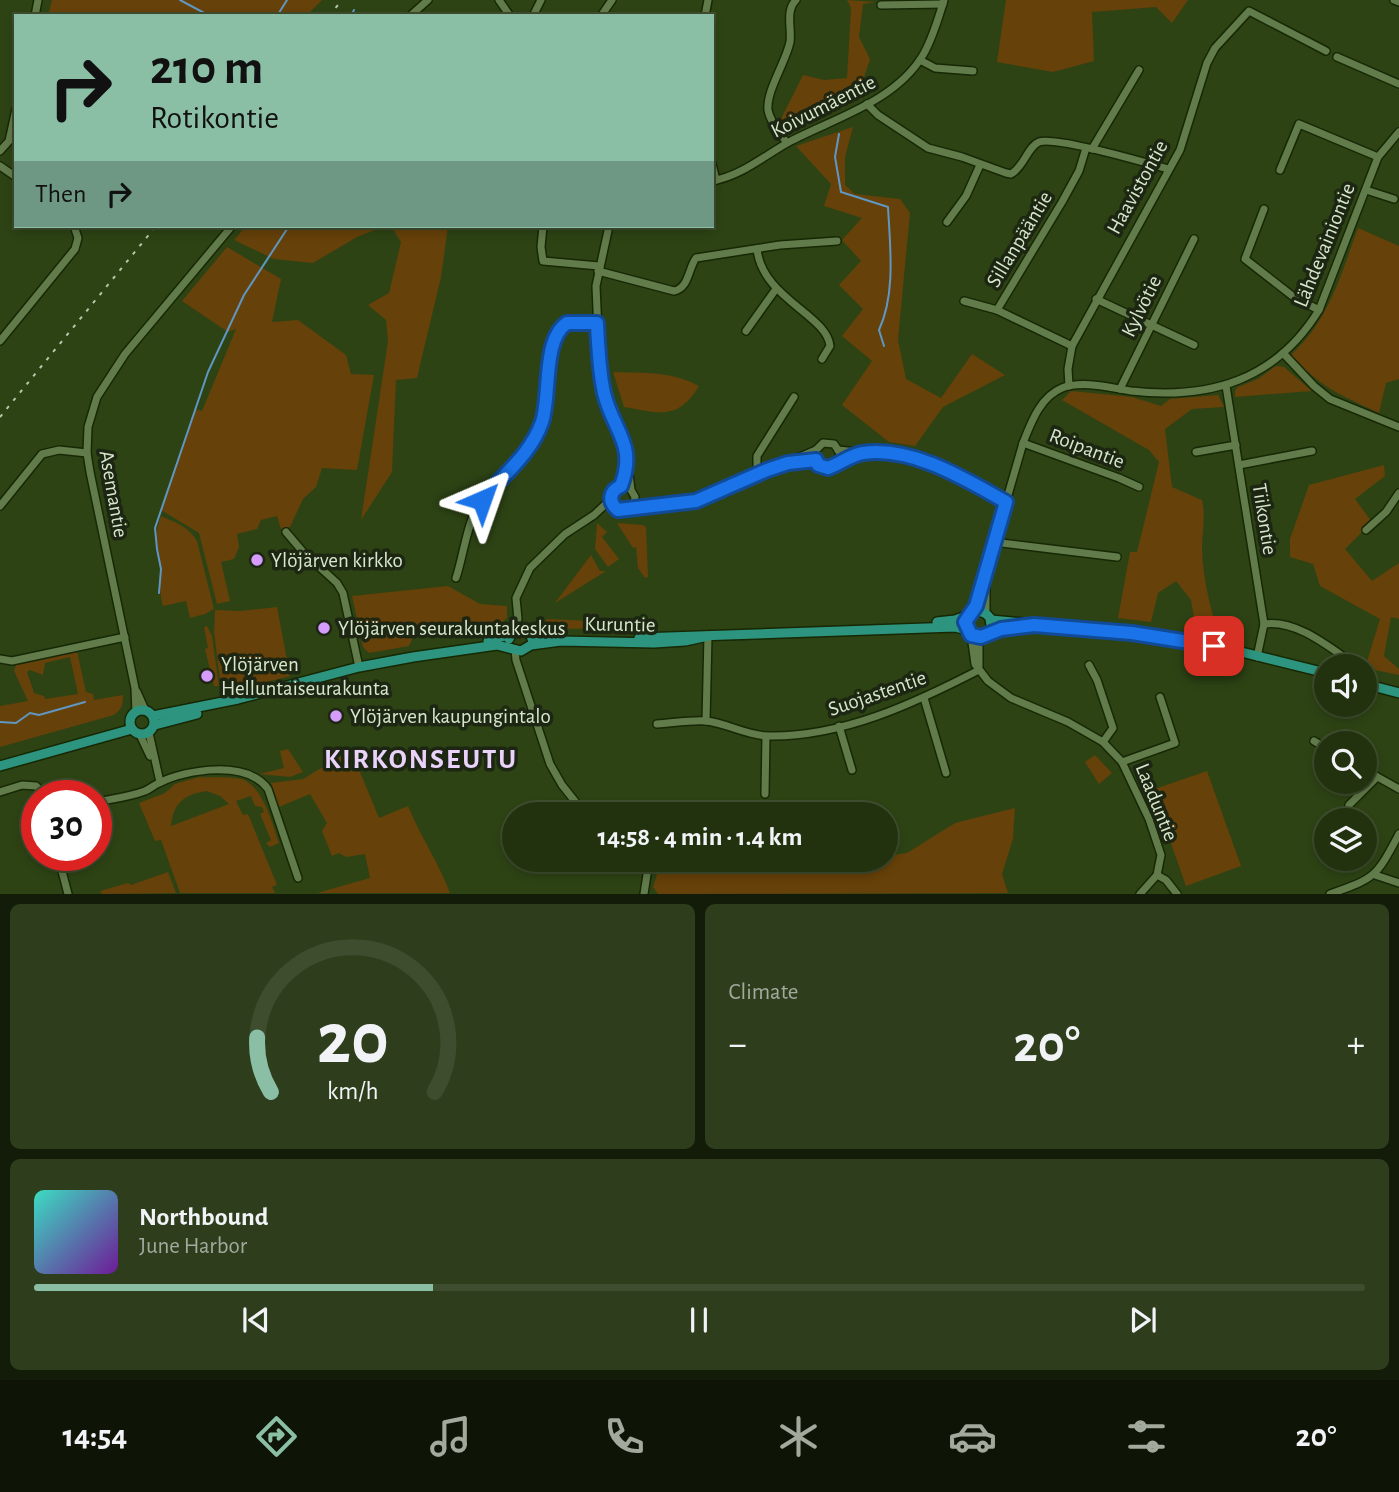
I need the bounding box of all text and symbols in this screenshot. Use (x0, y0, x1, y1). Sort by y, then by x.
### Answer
icon: right (35, 42, 126, 133)
text: 210 m (150, 44, 263, 93)
street label: Koivumäentie (768, 71, 879, 142)
text: Rotikontie (150, 102, 279, 134)
street label: Haavistontie (1103, 137, 1172, 238)
icon: right (100, 175, 138, 213)
street label: Lähdevainiontie (1290, 180, 1359, 310)
text: Then (35, 181, 86, 207)
street label: Sillanpääntie (983, 188, 1056, 291)
street label: Kylvötie (1118, 272, 1165, 340)
street label: Roipantie (1046, 425, 1127, 472)
street label: Asemantie (96, 449, 132, 539)
position arrow (445, 463, 519, 537)
street label: Tiikontie (1248, 482, 1281, 556)
place label: Ylöjärven kirkko (271, 550, 403, 571)
marker: Ylöjärven kirkko (249, 552, 265, 568)
street label: Kuruntie (584, 613, 656, 636)
pin (1184, 616, 1244, 676)
place label: Ylöjärven seurakuntakeskus (338, 618, 566, 639)
marker: Ylöjärven seurakuntakeskus (316, 620, 332, 636)
icon: arrive (1195, 627, 1233, 665)
place label: Ylöjärven Helluntaiseurakunta (221, 654, 390, 699)
map controls (1314, 654, 1377, 871)
button: sound (1314, 654, 1377, 717)
street label: Suojastentie (825, 667, 929, 720)
marker: Ylöjärven Helluntaiseurakunta (199, 668, 215, 684)
place label: Ylöjärven kaupungintalo (350, 706, 551, 727)
marker: Ylöjärven kaupungintalo (328, 708, 344, 724)
button: search (1314, 731, 1377, 794)
district label: KIRKONSEUTU (324, 746, 518, 774)
street label: Laaduntie (1131, 760, 1182, 844)
speed limit sign: 30 (21, 780, 112, 871)
button: layers (1314, 808, 1377, 871)
text: 14:58 · 4 min · 1.4 km (598, 824, 802, 850)
text: Climate (729, 981, 798, 1004)
text: 20 (316, 1005, 388, 1078)
text: 20° (1013, 1019, 1080, 1071)
text: − (729, 1026, 747, 1064)
text: + (1347, 1026, 1365, 1064)
text: km/h (326, 1079, 378, 1104)
text: Northbound (139, 1204, 268, 1230)
text: June Harbor (139, 1235, 247, 1258)
icon: previous (237, 1301, 275, 1339)
icon: pause (680, 1301, 718, 1339)
icon: next (1124, 1301, 1162, 1339)
icon: directions (252, 1412, 301, 1461)
icon: music (426, 1412, 475, 1461)
icon: phone (600, 1412, 649, 1461)
icon: climate (774, 1412, 823, 1461)
icon: car (948, 1412, 997, 1461)
icon: filters (1122, 1412, 1171, 1461)
text: 14:54 (62, 1420, 127, 1452)
text: 20° (1295, 1420, 1337, 1452)

